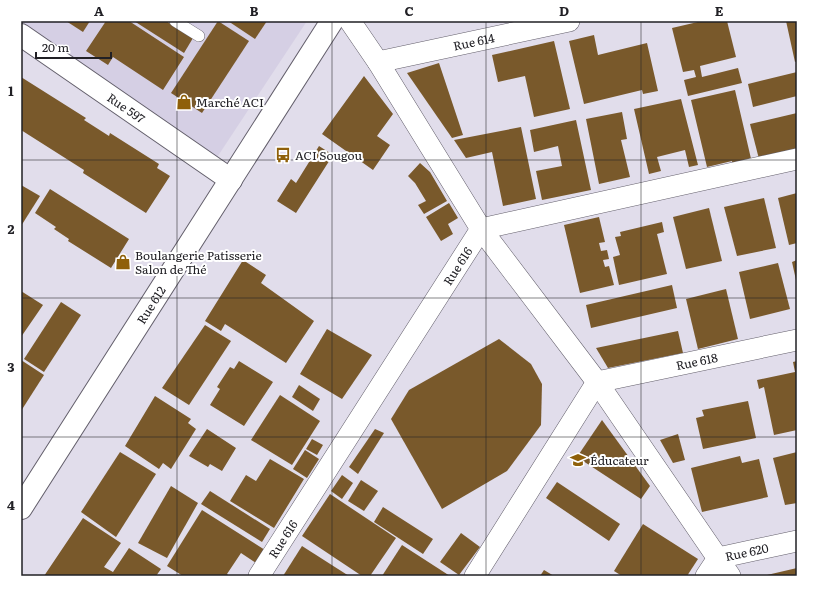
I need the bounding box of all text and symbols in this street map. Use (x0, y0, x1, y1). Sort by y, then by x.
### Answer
text: A (94, 1, 104, 20)
text: B (250, 1, 259, 20)
text: C (404, 1, 414, 20)
text: D (559, 1, 569, 20)
text: E (715, 1, 724, 20)
street label: Rue 614 (451, 28, 497, 55)
scale bar (36, 34, 111, 60)
text: 20 m (42, 38, 69, 56)
text: 1 (8, 81, 14, 100)
street label: Rue 597 (104, 88, 149, 127)
shop icon: Marché ACI (175, 93, 193, 111)
place label: Marché ACI (196, 93, 264, 111)
bus stop icon: ACI Sougou (274, 146, 292, 164)
place label: ACI Sougou (295, 146, 362, 164)
text: 2 (8, 219, 15, 238)
street label: Rue 616 (438, 243, 477, 289)
place label: Boulangerie Patisserie Salon de Thé (135, 246, 262, 278)
shop icon: Boulangerie Patisserie Salon de Thé (114, 253, 132, 271)
street label: Rue 612 (132, 282, 170, 327)
street label: Rue 618 (674, 348, 720, 374)
text: 3 (7, 357, 15, 376)
school or university icon: Éducateur (569, 451, 587, 469)
place label: Éducateur (590, 451, 649, 469)
text: 4 (7, 495, 15, 514)
street label: Rue 616 (264, 516, 302, 562)
street label: Rue 620 (723, 538, 770, 565)

